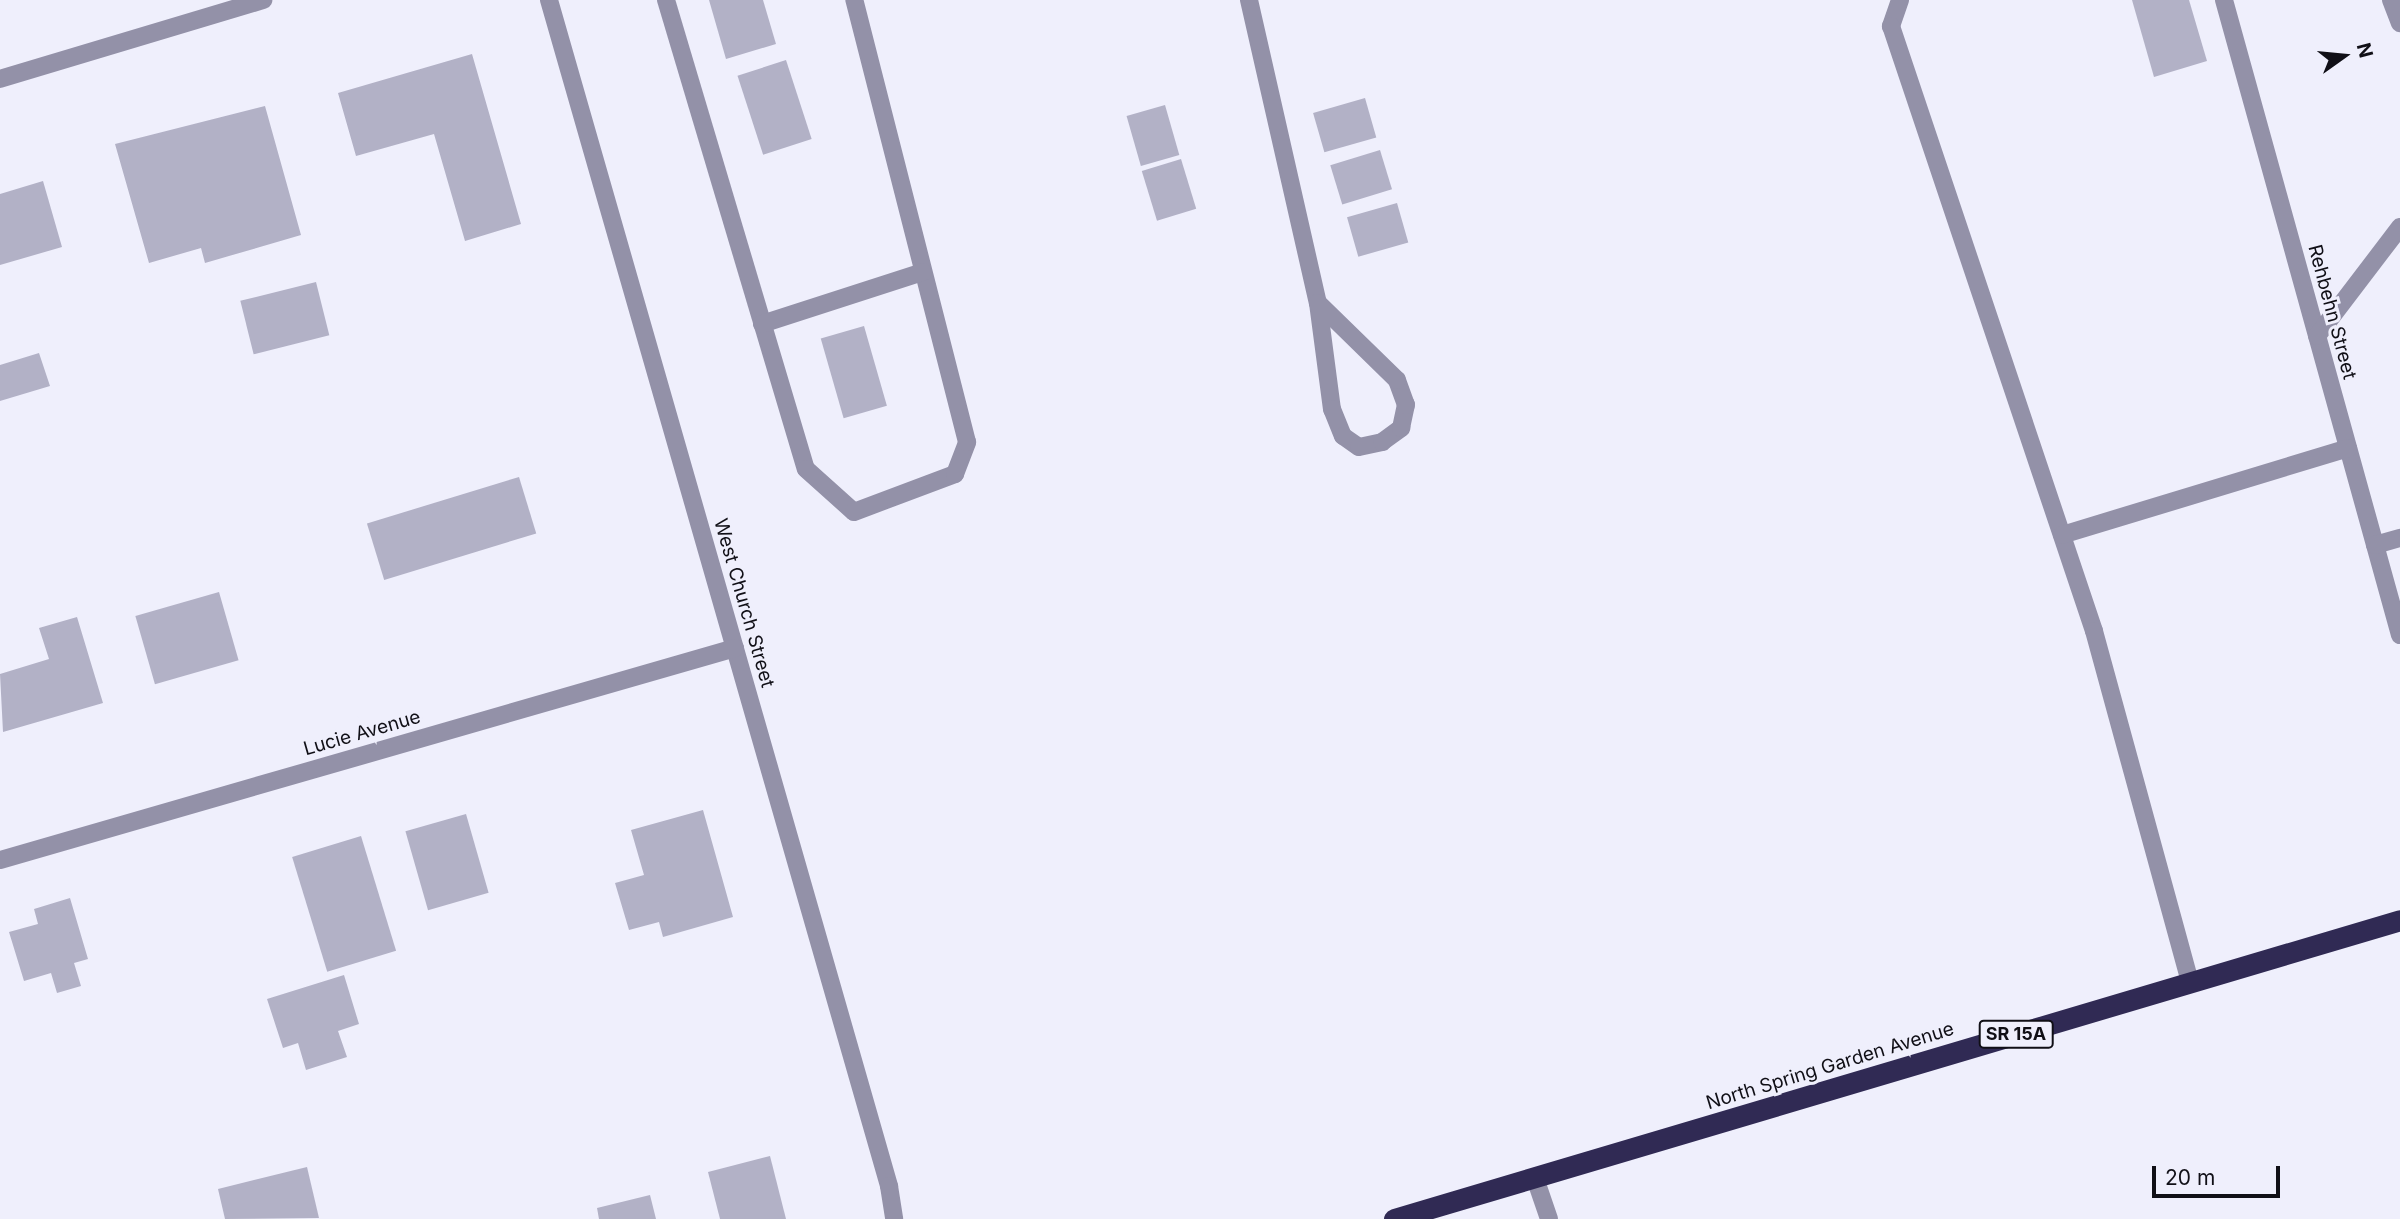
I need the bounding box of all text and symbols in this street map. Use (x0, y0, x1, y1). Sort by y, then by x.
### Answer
north arrow (2309, 21, 2379, 91)
text: N (2352, 40, 2378, 60)
street label: Rehbehn Street (2303, 242, 2361, 382)
street label: West Church Street (709, 516, 779, 690)
street label: Lucie Avenue (301, 705, 423, 761)
street label: North Spring Garden Avenue (1703, 1017, 1957, 1115)
road number: SR 15A (1978, 1020, 2054, 1049)
scale bar (2155, 1152, 2283, 1196)
text: 20 m (2165, 1165, 2215, 1190)

